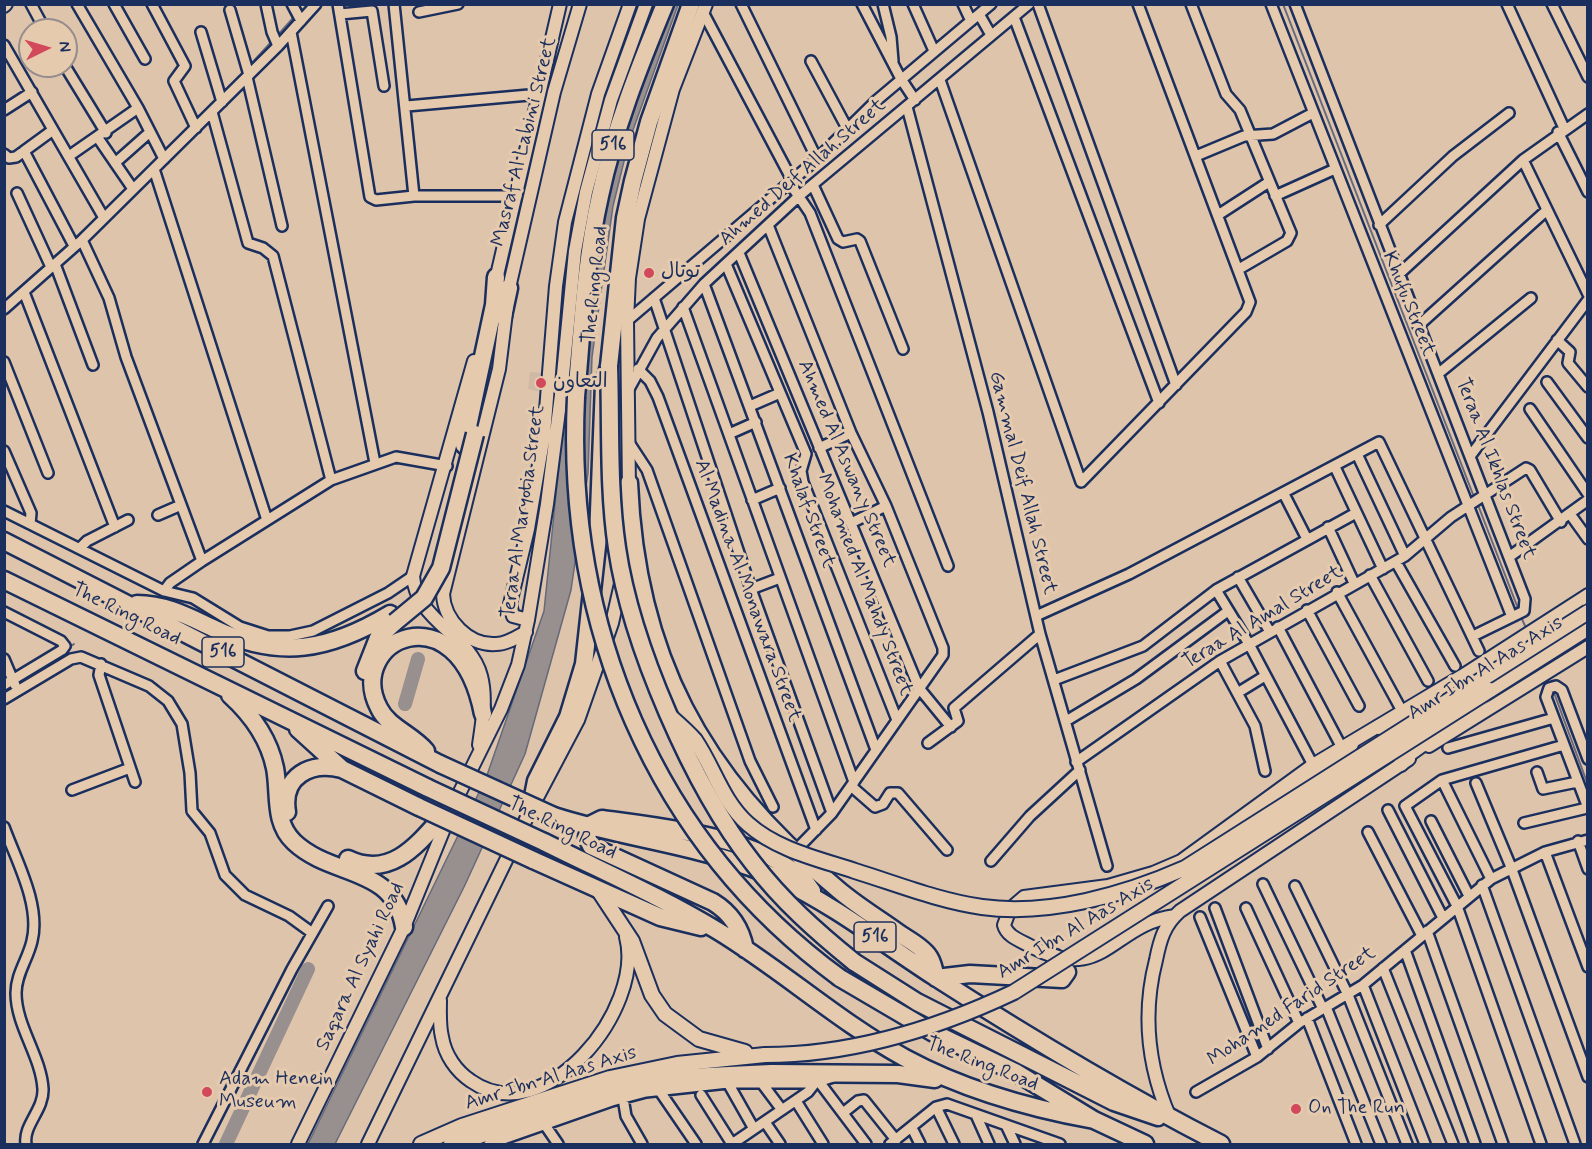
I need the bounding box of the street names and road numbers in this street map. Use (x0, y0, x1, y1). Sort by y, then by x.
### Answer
street label: Masraf Al Labini Street (487, 35, 563, 249)
street label: Ahmed Deif Allah Street (715, 94, 891, 252)
road number: 516 (592, 130, 634, 160)
street label: The Ring Road (578, 225, 614, 345)
street label: Khufu Street (1376, 248, 1440, 360)
street label: Ahmed Al Aswany Street (791, 357, 901, 571)
street label: Gammal Deif Allah Street (983, 369, 1061, 597)
street label: Teraa Al Ikhlas Street (1449, 375, 1541, 563)
street label: Teraa Al Maryotia Street (497, 404, 551, 620)
street label: Khalaf Street (776, 451, 840, 571)
street label: Al Madina Al Monawara Street (688, 456, 806, 726)
street label: Mohamed Al Mahdy Street (811, 471, 917, 699)
street label: Teraa Al Amal Street (1179, 561, 1347, 675)
street label: The Ring Road (68, 578, 184, 652)
street label: Amr Ibn Al Aas Axis (1404, 612, 1568, 726)
road number: 516 (202, 637, 244, 667)
street label: The Ring Road (504, 792, 620, 866)
street label: Amr Ibn Al Aas Axis (993, 873, 1159, 985)
street label: Saqara Al Syahi Road (311, 879, 411, 1055)
road number: 516 (854, 922, 896, 952)
street label: Mohamed Farid Street (1203, 942, 1381, 1072)
street label: The Ring Road (922, 1033, 1042, 1097)
street label: Amr Ibn Al Aas Axis (462, 1041, 640, 1117)

